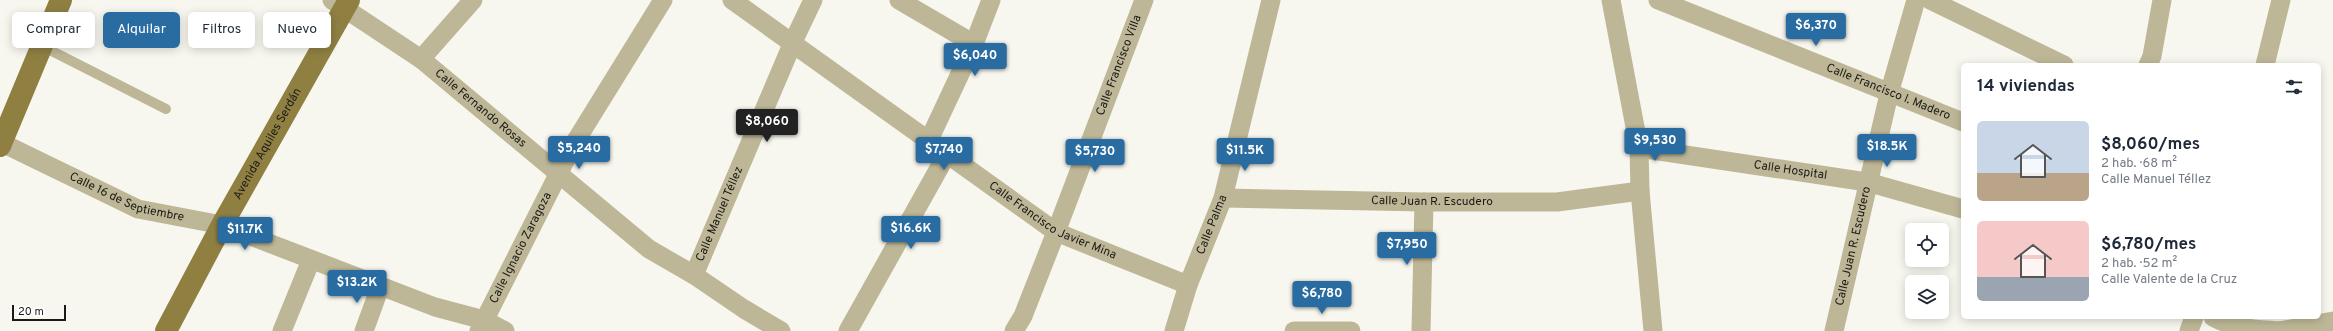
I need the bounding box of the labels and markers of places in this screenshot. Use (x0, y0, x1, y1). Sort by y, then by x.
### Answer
pin: $6,370 (1783, 13, 1849, 47)
pin: $6,040 (942, 43, 1008, 77)
pin: $8,060 (734, 109, 800, 143)
pin: $9,530 (1622, 128, 1688, 162)
pin: $18.5K (1854, 134, 1920, 168)
pin: $5,240 (546, 136, 612, 170)
pin: $7,740 (911, 137, 977, 171)
pin: $11.5K (1212, 138, 1278, 172)
pin: $5,730 (1062, 139, 1128, 173)
pin: $16.6K (878, 216, 944, 250)
pin: $11.7K (212, 217, 278, 251)
pin: $7,950 (1374, 232, 1440, 266)
pin: $13.2K (324, 270, 390, 304)
pin: $6,780 (1289, 281, 1355, 315)

